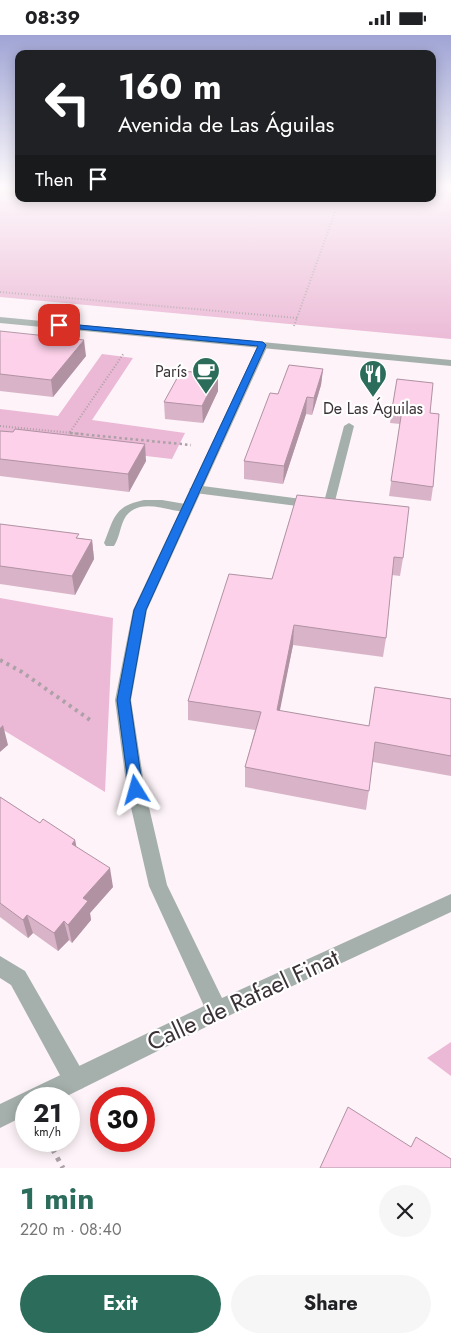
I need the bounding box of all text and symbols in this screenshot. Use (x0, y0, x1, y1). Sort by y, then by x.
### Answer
text: 08:39 (25, 4, 80, 31)
text: 160 m (118, 62, 222, 112)
icon: left (35, 70, 100, 135)
text: Avenida de Las Águilas (118, 108, 334, 140)
icon: arrive (84, 165, 112, 193)
text: Then (35, 166, 74, 193)
pin (38, 304, 80, 346)
icon: arrive (45, 311, 73, 339)
cafe icon: París (191, 356, 221, 395)
restaurant icon: De Las Águilas (358, 359, 388, 398)
place label: París (155, 360, 187, 383)
place label: De Las Águilas (323, 397, 423, 420)
position arrow (109, 763, 161, 815)
street label: Calle de Rafael Finat (141, 940, 345, 1059)
speed limit sign: 30 (90, 1087, 155, 1152)
text: 21 (33, 1095, 62, 1131)
text: km/h (34, 1123, 61, 1141)
text: 1 min (20, 1177, 94, 1220)
button: close (379, 1185, 431, 1237)
text: 220 m · 08:40 (20, 1218, 122, 1241)
button: Exit (20, 1275, 221, 1333)
button: Share (231, 1275, 431, 1333)

